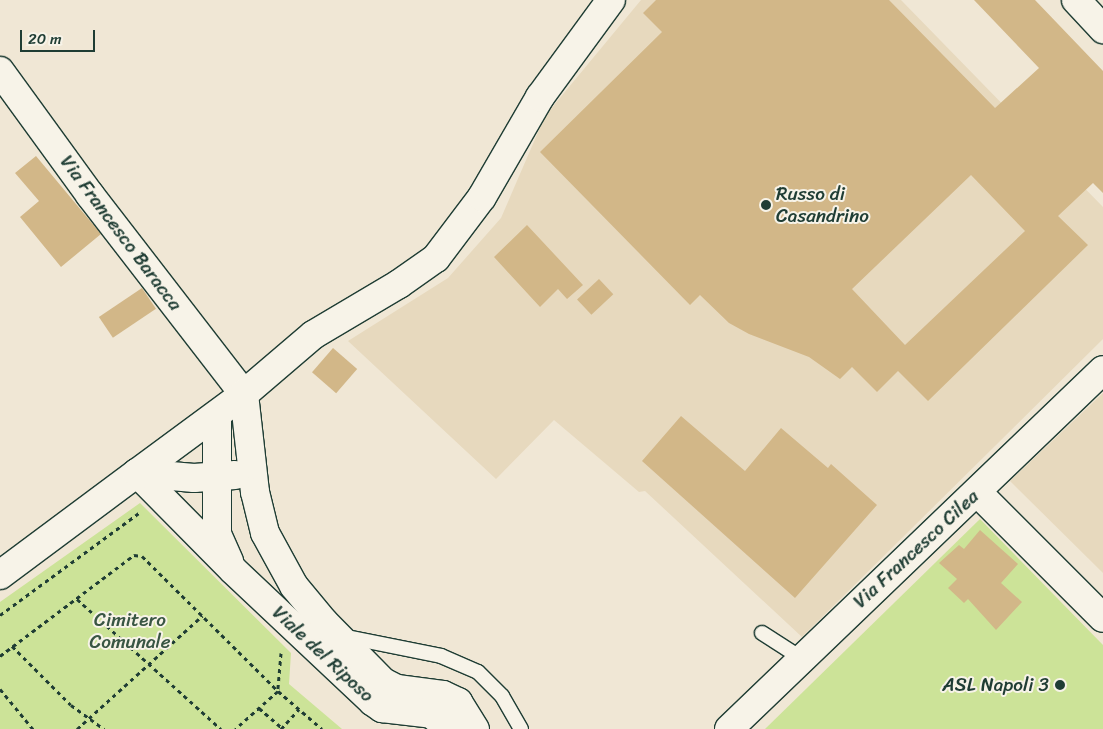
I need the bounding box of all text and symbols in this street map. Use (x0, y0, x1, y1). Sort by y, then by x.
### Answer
scale bar (22, 20, 98, 52)
text: 20 m (28, 26, 62, 52)
street label: Via Francesco Baracca (55, 151, 187, 315)
place label: Russo di Casandrino (776, 183, 869, 227)
marker: Russo di Casandrino (760, 199, 772, 211)
street label: Via Francesco Cilea (849, 485, 983, 613)
street label: Viale del Riposo (268, 601, 378, 707)
park label: Cimitero Comunale (89, 609, 171, 653)
place label: ASL Napoli 3 (942, 674, 1049, 696)
marker: ASL Napoli 3 (1053, 678, 1067, 692)

